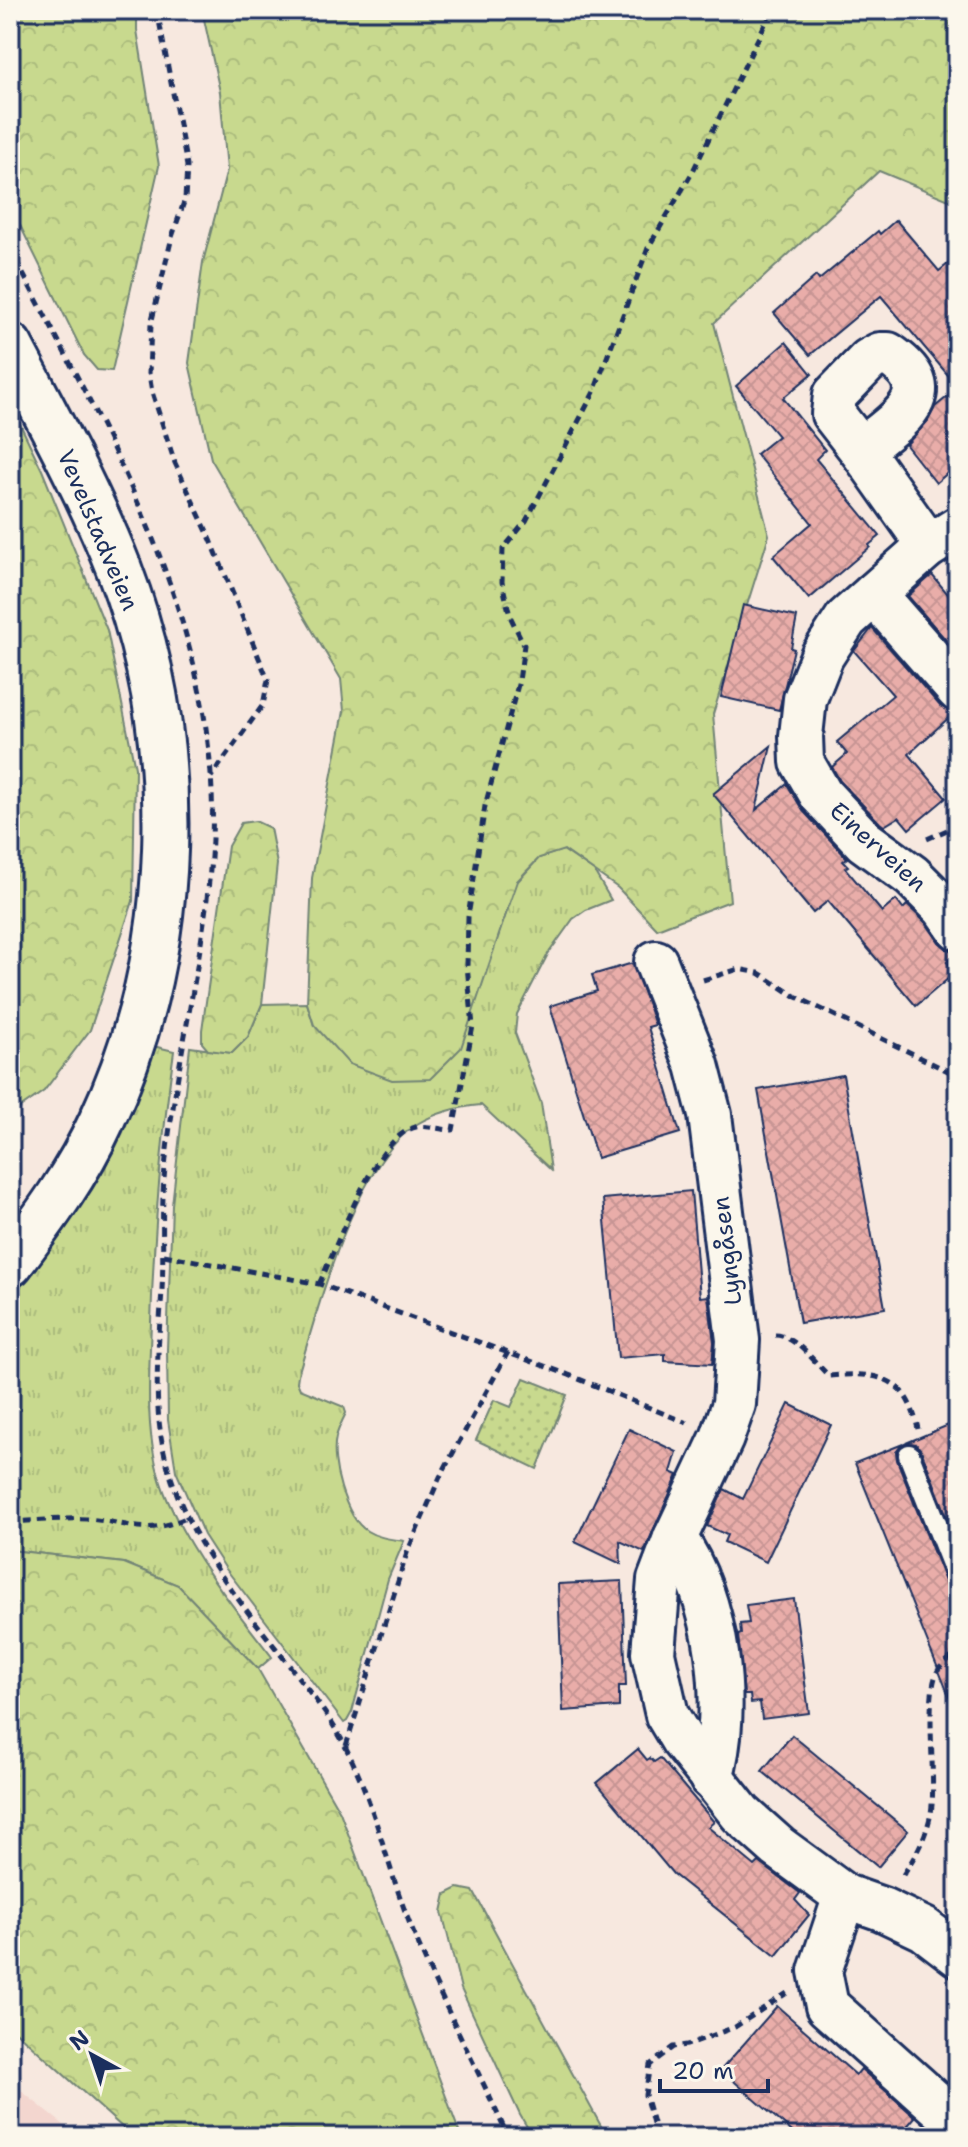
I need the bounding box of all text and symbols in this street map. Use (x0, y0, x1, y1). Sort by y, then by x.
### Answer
street label: Vevelstadveien (50, 445, 146, 615)
street label: Einerveien (823, 795, 933, 899)
street label: Lyngåsen (704, 1195, 750, 1307)
north arrow (52, 2015, 132, 2095)
text: N (63, 2023, 95, 2057)
scale bar (660, 2043, 768, 2093)
text: 20 m (672, 2055, 734, 2087)

